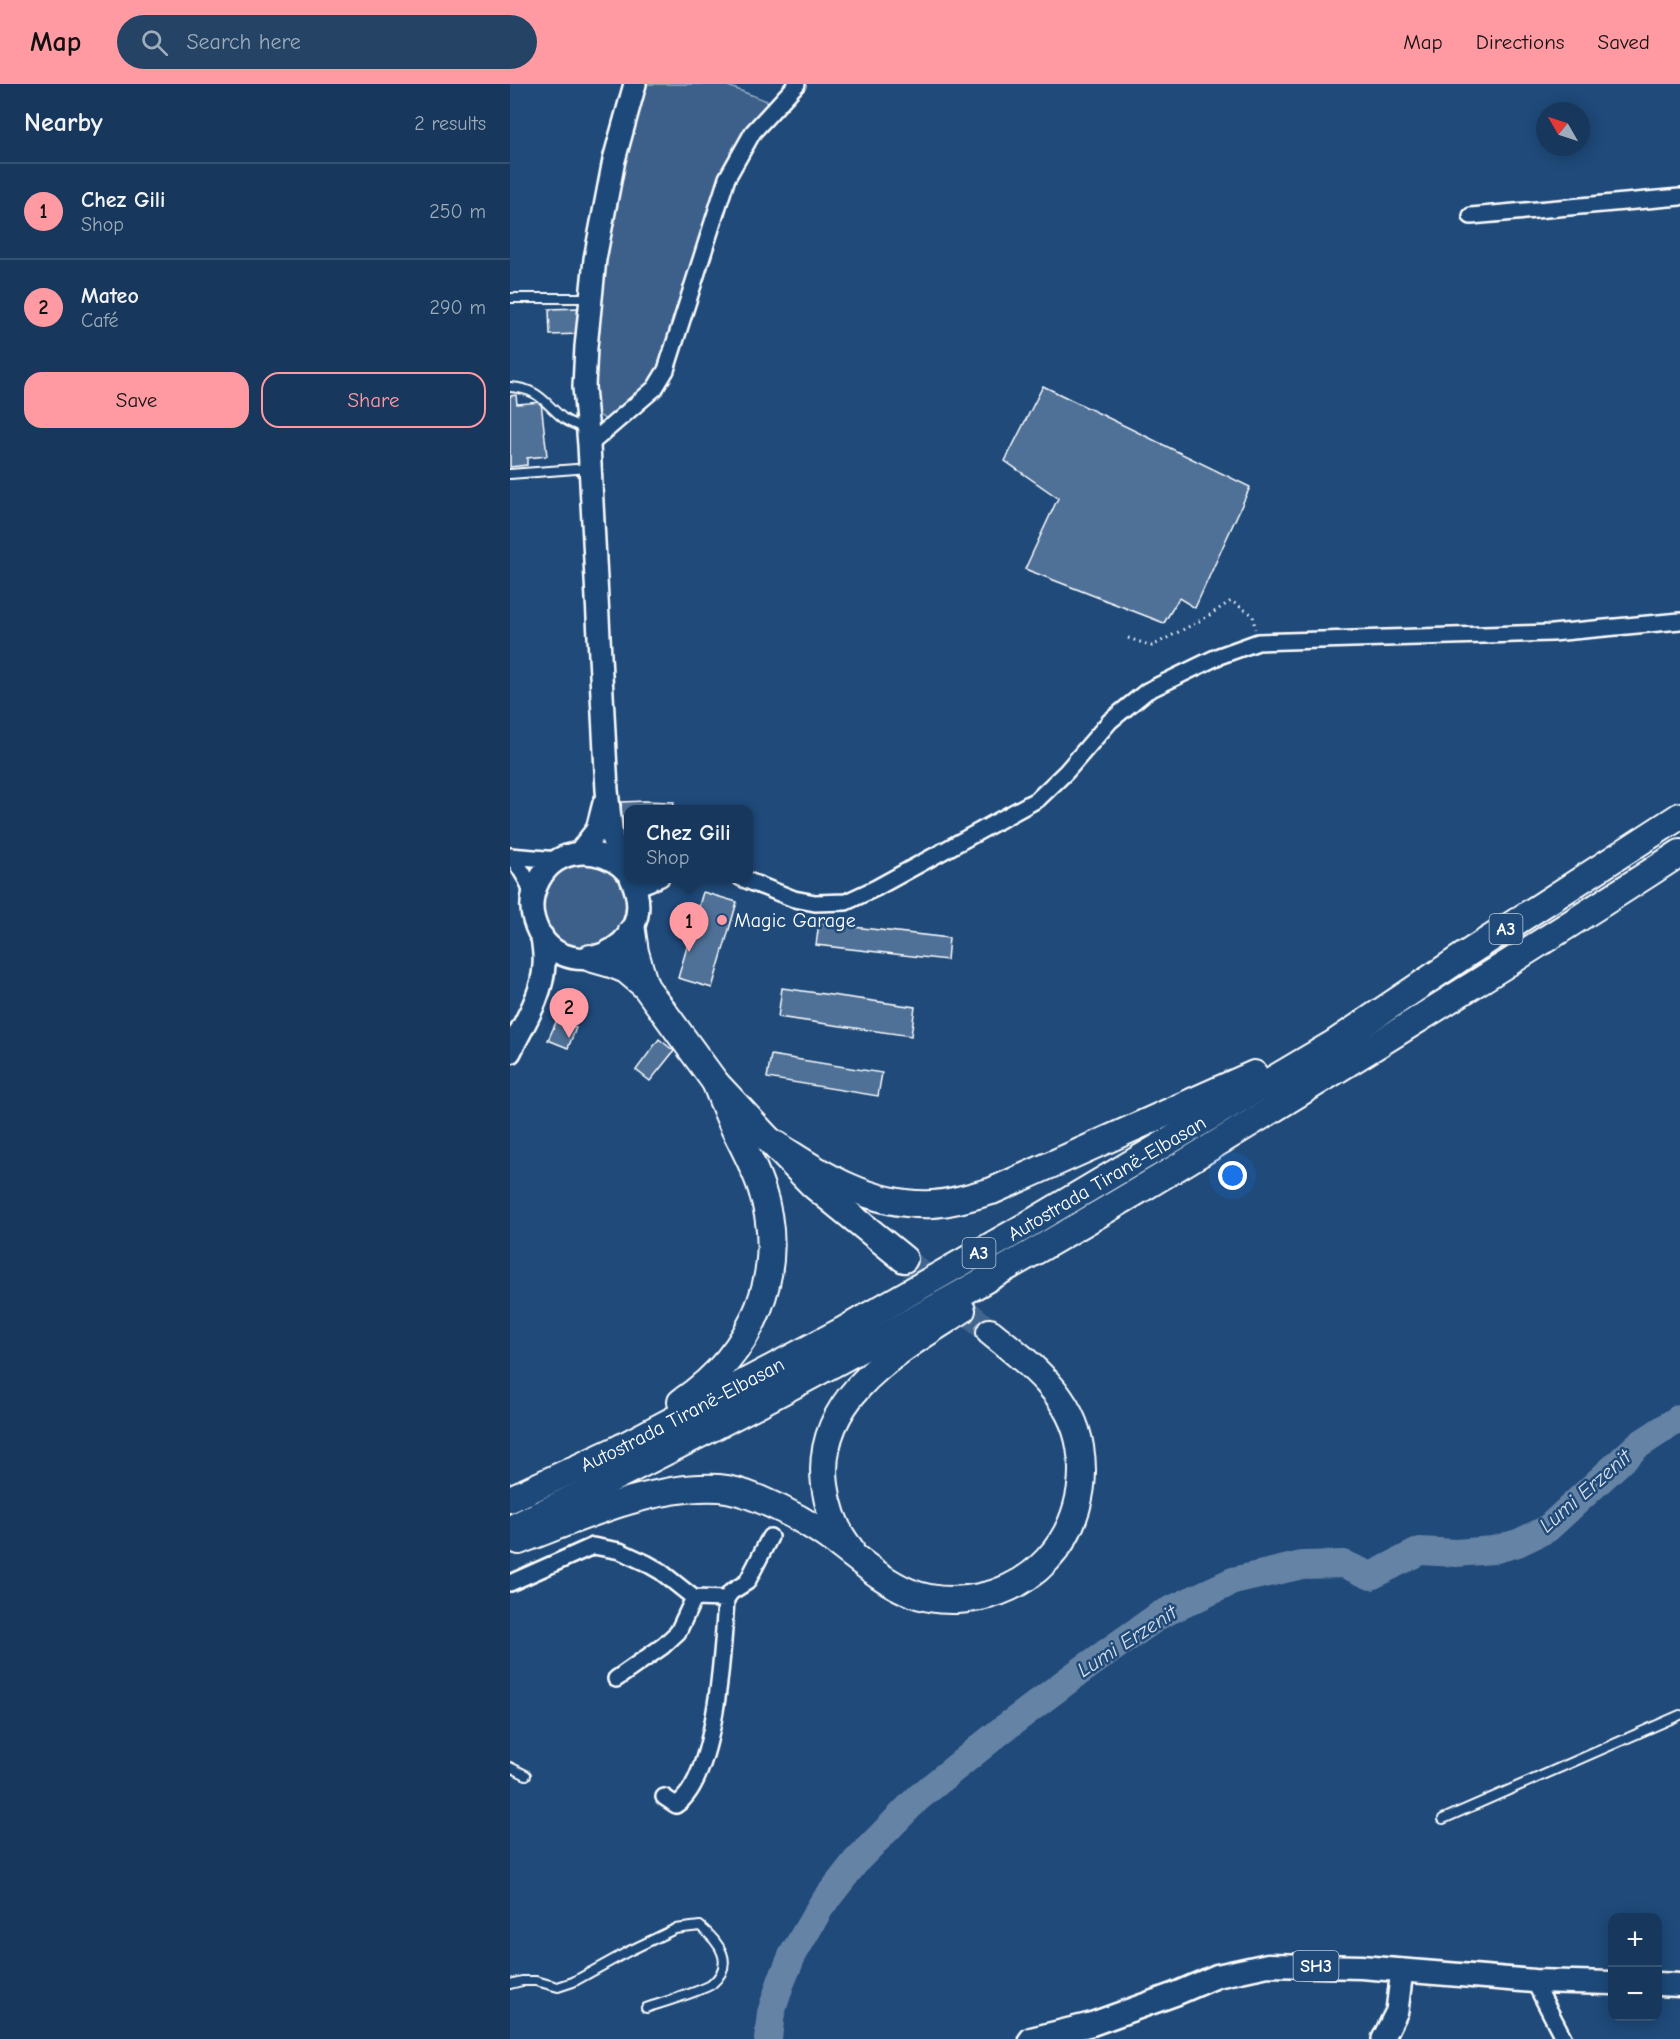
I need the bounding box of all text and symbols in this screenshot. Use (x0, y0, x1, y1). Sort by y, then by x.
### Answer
search box (117, 15, 537, 69)
text: Map (30, 26, 81, 58)
icon: search (138, 26, 171, 59)
text: Search here (186, 29, 301, 55)
text: Map (1403, 30, 1443, 54)
text: Directions (1476, 30, 1565, 54)
text: Saved (1598, 30, 1650, 54)
north arrow (1536, 102, 1590, 156)
text: Nearby (24, 108, 103, 138)
text: 2 results (414, 112, 486, 135)
text: Chez Gili (81, 187, 165, 213)
text: 1 (40, 200, 47, 223)
text: 250 m (429, 200, 486, 223)
text: Shop (81, 213, 124, 236)
text: Mateo (81, 283, 139, 309)
text: 2 (39, 296, 48, 319)
text: 290 m (430, 296, 486, 319)
text: Café (81, 309, 119, 332)
button: Save (24, 372, 249, 428)
button: Share (261, 372, 486, 428)
popup (624, 805, 753, 883)
text: Chez Gili (646, 820, 731, 846)
text: Shop (646, 846, 689, 869)
pin: 1 (670, 902, 708, 952)
place label: Magic Garage (734, 909, 856, 932)
marker: Magic Garage (715, 913, 729, 927)
road number: A3 (1490, 914, 1522, 944)
pin: 2 (550, 988, 588, 1038)
street label: Autostrada Tiranë-Elbasan (1004, 1110, 1210, 1245)
your location (1218, 1161, 1247, 1190)
road number: A3 (962, 1238, 996, 1268)
street label: Autostrada Tiranë-Elbasan (577, 1352, 788, 1476)
water label: Lumi Erzenit (1534, 1444, 1637, 1537)
water label: Lumi Erzenit (1073, 1599, 1182, 1682)
map controls (1608, 1913, 1662, 2021)
button: + (1608, 1913, 1662, 1967)
road number: SH3 (1294, 1951, 1338, 1981)
button: − (1608, 1967, 1662, 2021)

